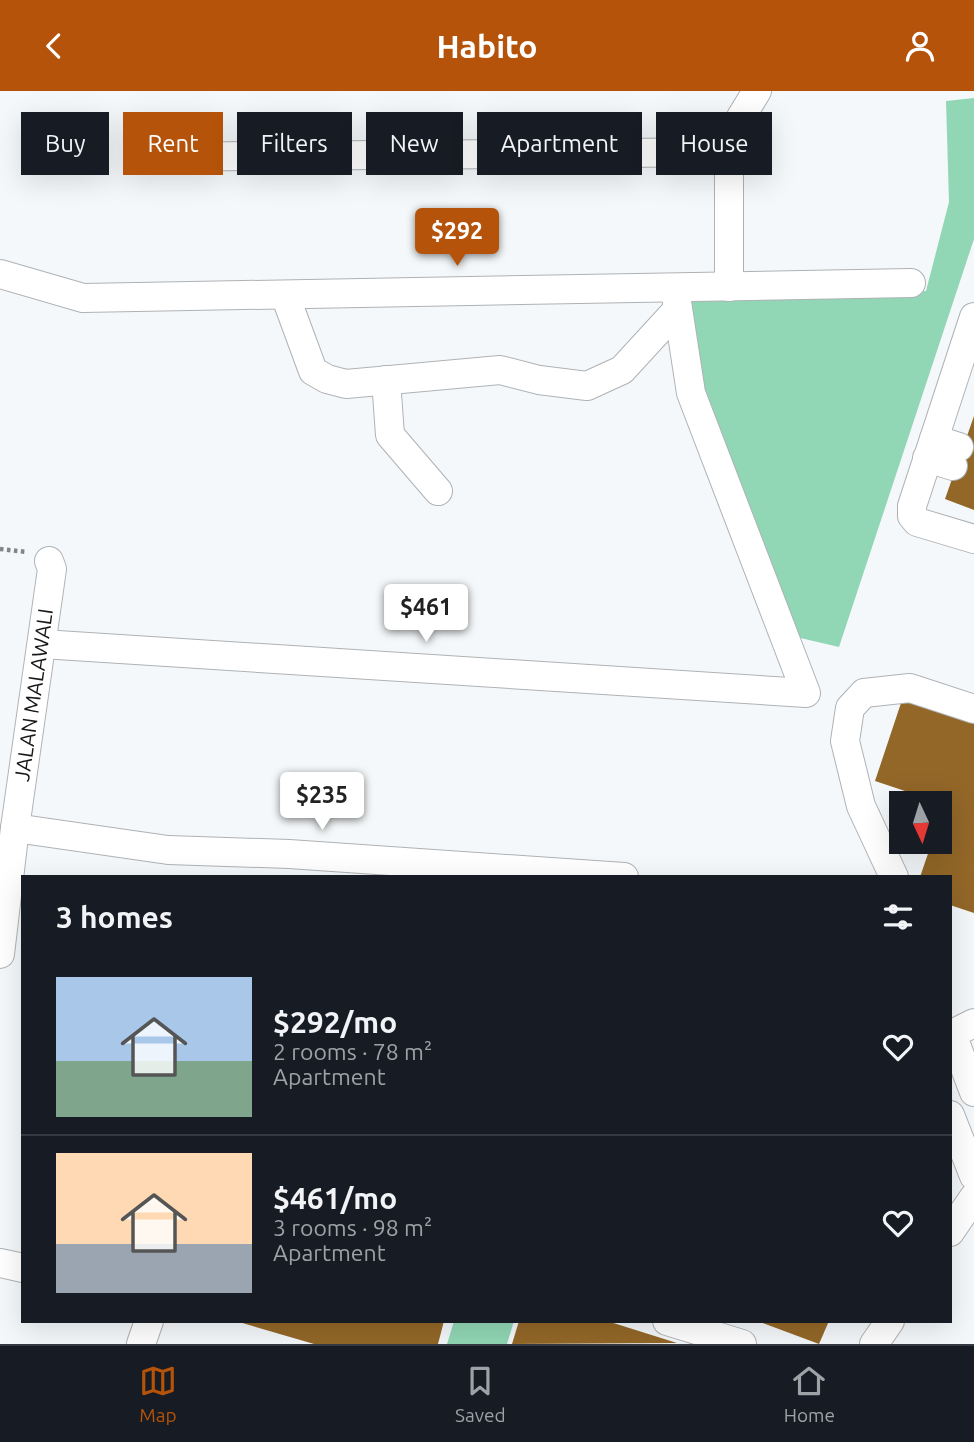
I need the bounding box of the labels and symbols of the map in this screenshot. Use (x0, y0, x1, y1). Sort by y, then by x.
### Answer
pin: $292 (416, 209, 498, 268)
pin: $461 (385, 585, 467, 644)
street label: JALAN MALAWALI (9, 607, 57, 783)
pin: $235 (281, 773, 363, 832)
north arrow (889, 791, 952, 854)

